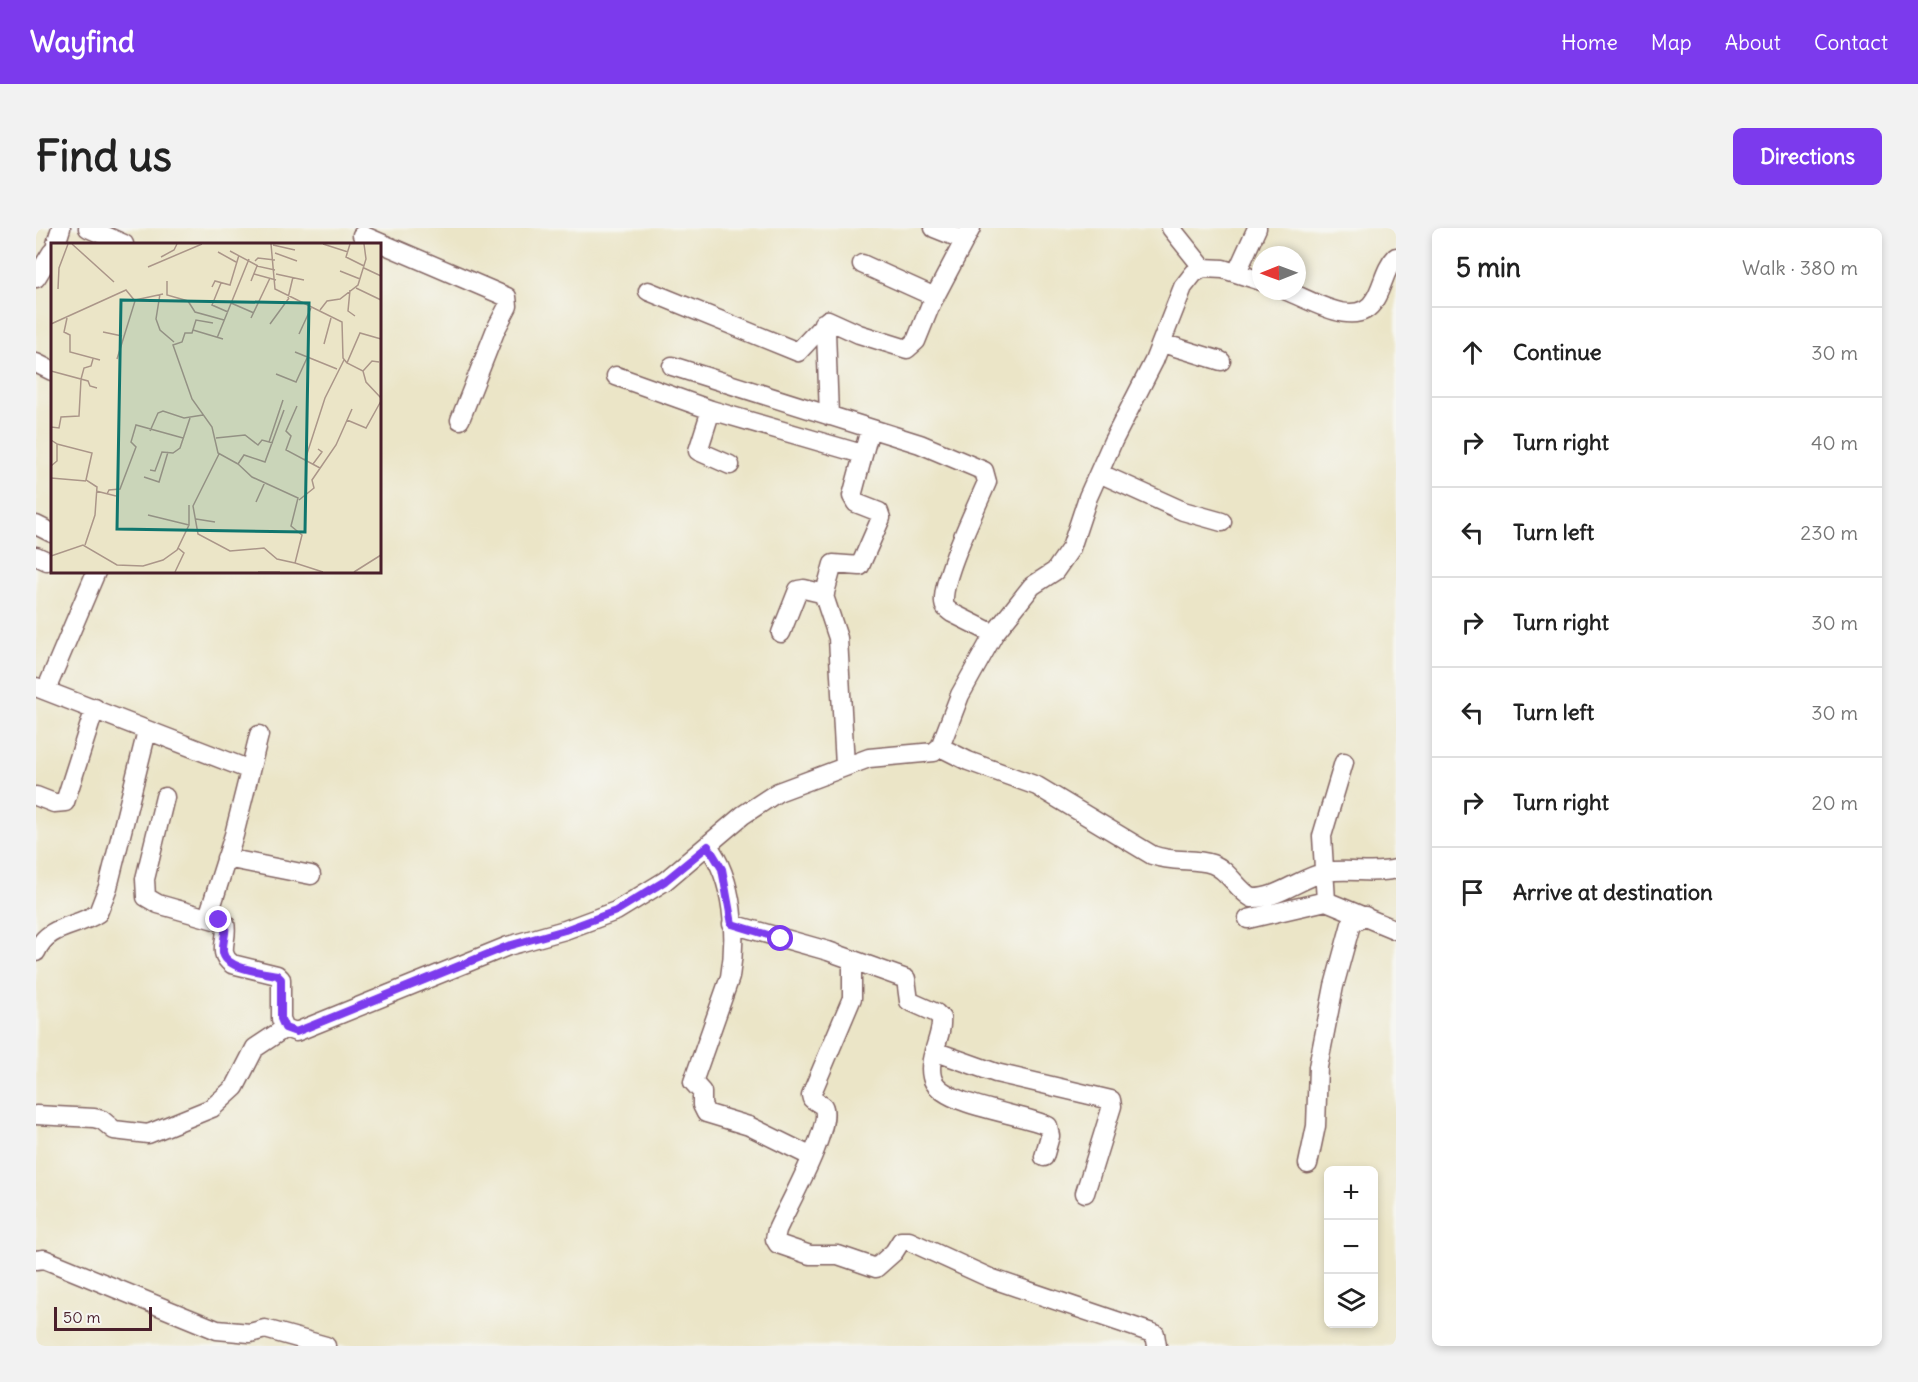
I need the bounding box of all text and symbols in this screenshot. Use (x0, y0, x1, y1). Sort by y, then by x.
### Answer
text: Wayfind (30, 24, 134, 60)
text: Home (1561, 29, 1618, 56)
text: Map (1651, 29, 1692, 56)
text: About (1725, 29, 1781, 56)
text: Contact (1814, 29, 1888, 56)
button: Directions (1733, 128, 1882, 185)
text: Find us (36, 130, 172, 182)
inset map (51, 243, 381, 573)
north arrow (1252, 246, 1306, 300)
text: 5 min (1456, 251, 1521, 284)
text: Walk · 380 m (1742, 255, 1858, 280)
icon: ahead (1456, 336, 1489, 369)
text: Continue (1513, 338, 1602, 366)
text: 30 m (1811, 340, 1858, 365)
icon: right (1456, 426, 1489, 459)
text: Turn right (1513, 428, 1609, 456)
text: 40 m (1811, 430, 1858, 455)
icon: left (1456, 516, 1489, 549)
text: Turn left (1513, 518, 1594, 546)
text: 230 m (1800, 520, 1858, 545)
icon: right (1456, 606, 1489, 639)
text: Turn right (1513, 608, 1609, 636)
text: 30 m (1811, 610, 1858, 635)
icon: left (1456, 696, 1489, 729)
text: Turn left (1513, 698, 1594, 726)
text: 30 m (1811, 700, 1858, 725)
icon: right (1456, 786, 1489, 819)
text: Turn right (1513, 788, 1609, 816)
text: 20 m (1812, 790, 1858, 815)
icon: arrive (1456, 876, 1489, 909)
text: Arrive at destination (1513, 878, 1713, 906)
route end (205, 906, 231, 932)
route start (767, 925, 793, 951)
map controls (1324, 1166, 1378, 1328)
button: + (1324, 1166, 1378, 1220)
button: − (1324, 1220, 1378, 1274)
button: layers (1324, 1274, 1378, 1328)
scale bar (54, 1304, 152, 1332)
text: 50 m (63, 1307, 101, 1327)

